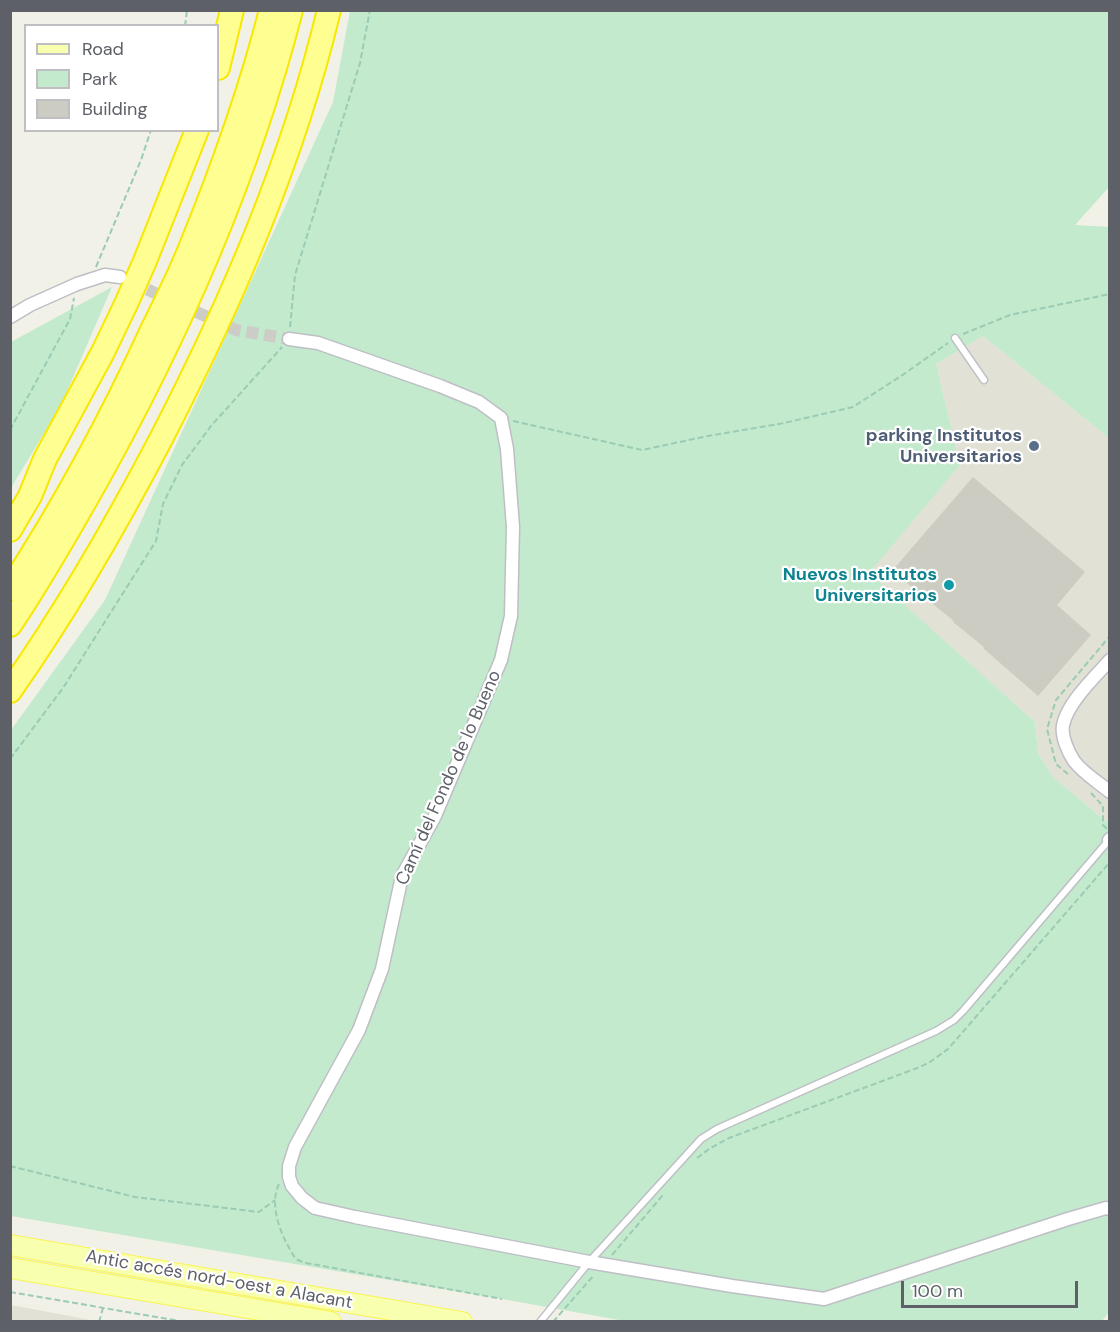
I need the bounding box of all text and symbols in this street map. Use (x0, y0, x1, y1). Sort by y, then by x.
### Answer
legend (24, 24, 219, 132)
text: Road (82, 37, 124, 61)
text: Park (82, 67, 118, 91)
text: Building (82, 97, 147, 121)
place label: parking Institutos Universitarios (866, 425, 1022, 468)
marker: parking Institutos Universitarios (1027, 439, 1041, 453)
place label: Nuevos Institutos Universitarios (783, 564, 937, 606)
marker: Nuevos Institutos Universitarios (942, 578, 956, 592)
street label: Camí del Fondo de lo Bueno (392, 667, 506, 889)
street label: Antic accés nord-oest a Alacant (84, 1246, 354, 1314)
scale bar (904, 1269, 1081, 1307)
text: 100 m (912, 1279, 963, 1303)

